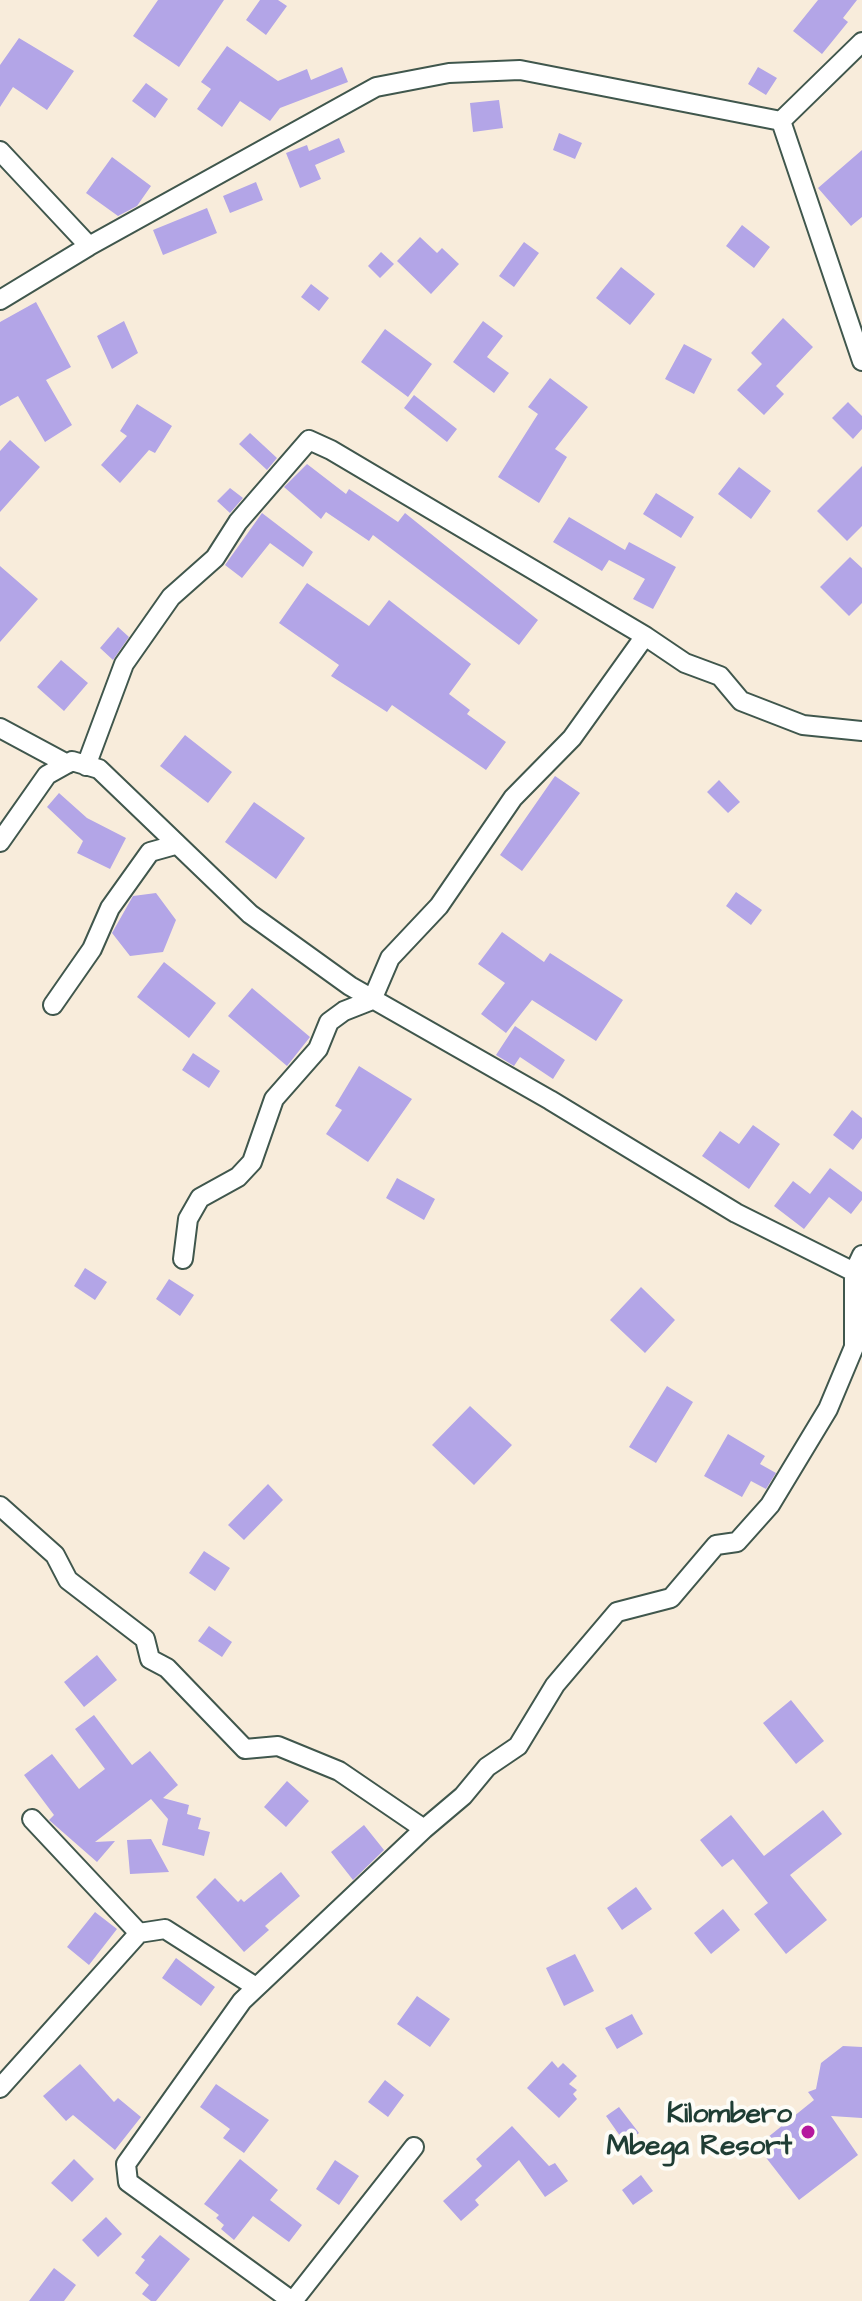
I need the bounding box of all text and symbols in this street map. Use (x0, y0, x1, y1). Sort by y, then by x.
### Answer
place label: Kilombero Mbega Resort (606, 2099, 792, 2165)
marker: Kilombero Mbega Resort (799, 2123, 817, 2141)

